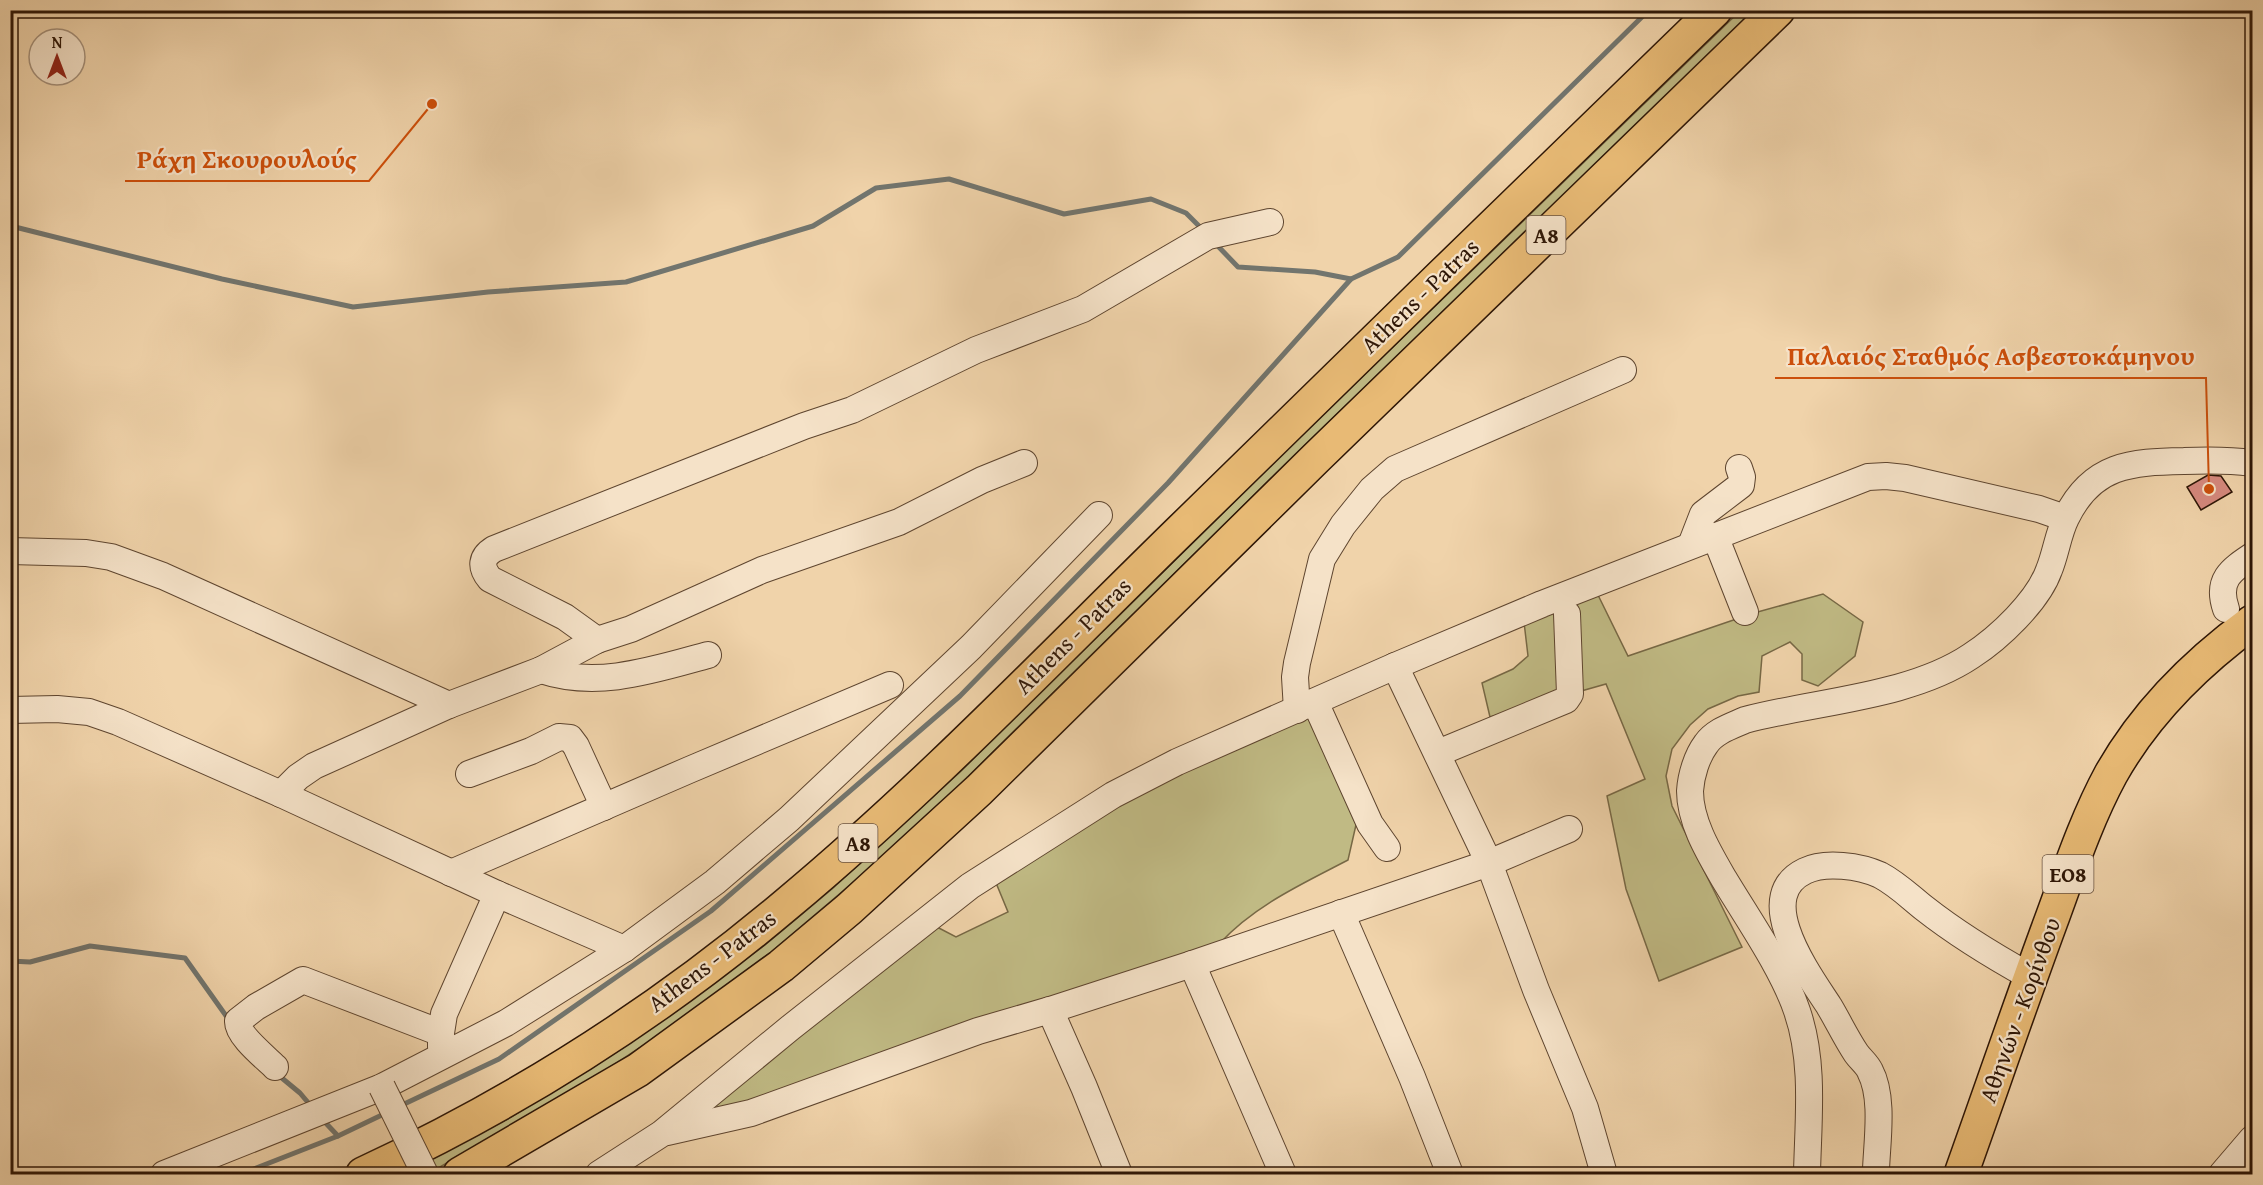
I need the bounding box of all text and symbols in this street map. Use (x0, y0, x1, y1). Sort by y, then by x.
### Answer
north arrow (27, 27, 87, 87)
text: N (52, 30, 63, 54)
callout: Ράχη Σκουρουλούς (125, 137, 369, 181)
text: Ράχη Σκουρουλούς (137, 139, 357, 178)
road number: Α8 (1526, 216, 1566, 254)
street label: Athens - Patras (1353, 230, 1487, 361)
callout: Παλαιός Σταθμός Ασβεστοκάμηνου (1775, 334, 2206, 378)
text: Παλαιός Σταθμός Ασβεστοκάμηνου (1787, 336, 2195, 375)
street label: Athens - Patras (1006, 569, 1139, 702)
road number: Α8 (838, 824, 878, 862)
road number: ΕΟ8 (2042, 855, 2094, 893)
street label: Athens - Patras (640, 901, 783, 1021)
street label: Αθηνών - Κορίνθου (1970, 912, 2069, 1107)

